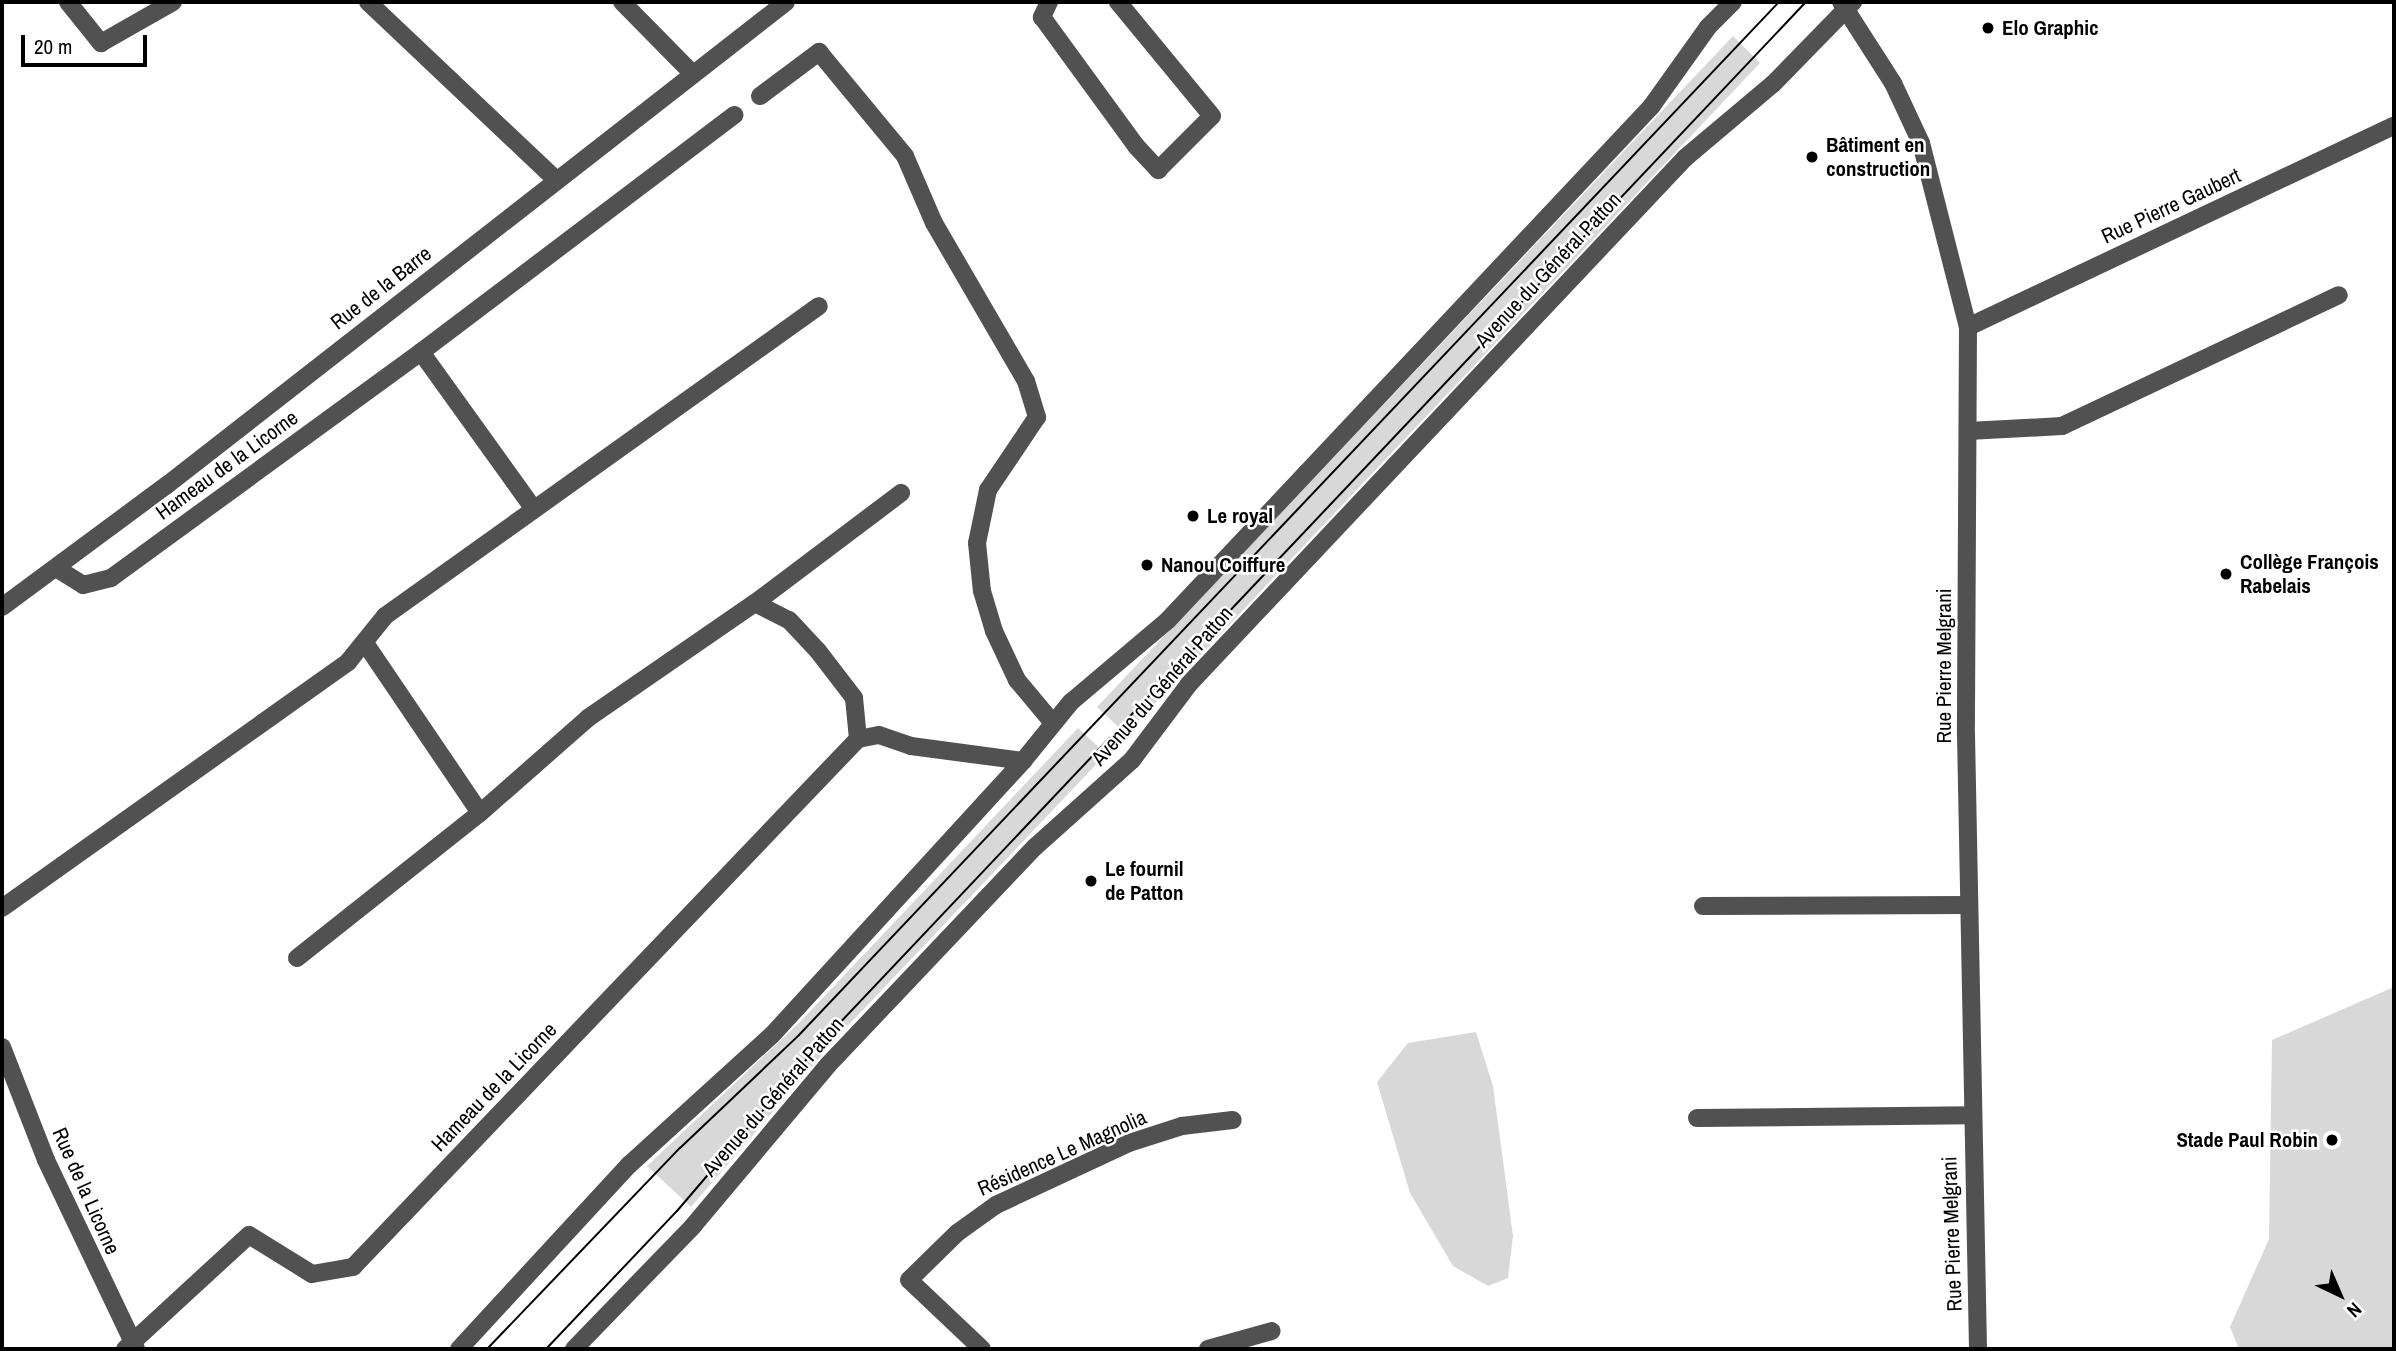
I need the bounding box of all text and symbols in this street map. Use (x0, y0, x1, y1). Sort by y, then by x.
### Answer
place label: Elo Graphic (2002, 15, 2099, 41)
marker: Elo Graphic (1980, 20, 1996, 36)
scale bar (24, 21, 150, 65)
text: 20 m (34, 32, 72, 61)
place label: Bâtiment en construction (1826, 132, 1930, 182)
marker: Bâtiment en construction (1804, 149, 1820, 165)
street label: Rue Pierre Gaubert (2098, 163, 2244, 249)
street label: Avenue du Général Patton (1470, 187, 1626, 353)
street label: Rue de la Barre (326, 241, 436, 335)
street label: Hameau de la Licorne (151, 405, 303, 525)
place label: Le royal (1207, 503, 1273, 529)
marker: Le royal (1185, 508, 1201, 524)
place label: Collège François Rabelais (2240, 549, 2379, 599)
place label: Nanou Coiffure (1161, 552, 1285, 578)
marker: Nanou Coiffure (1139, 557, 1155, 573)
marker: Collège François Rabelais (2218, 566, 2234, 582)
street label: Rue Pierre Melgrani (1931, 588, 1957, 744)
street label: Avenue du Général Patton (1086, 601, 1238, 771)
place label: Le fournil de Patton (1105, 856, 1183, 906)
marker: Le fournil de Patton (1083, 873, 1099, 889)
street label: Avenue du Général Patton (697, 1012, 849, 1182)
street label: Hameau de la Licorne (426, 1017, 562, 1157)
street label: Résidence Le Magnolia (974, 1105, 1150, 1201)
street label: Rue de la Licorne (47, 1124, 125, 1258)
place label: Stade Paul Robin (2176, 1127, 2318, 1153)
marker: Stade Paul Robin (2324, 1132, 2340, 1148)
street label: Rue Pierre Melgrani (1937, 1156, 1967, 1312)
north arrow (2305, 1260, 2375, 1330)
text: N (2342, 1297, 2368, 1323)

